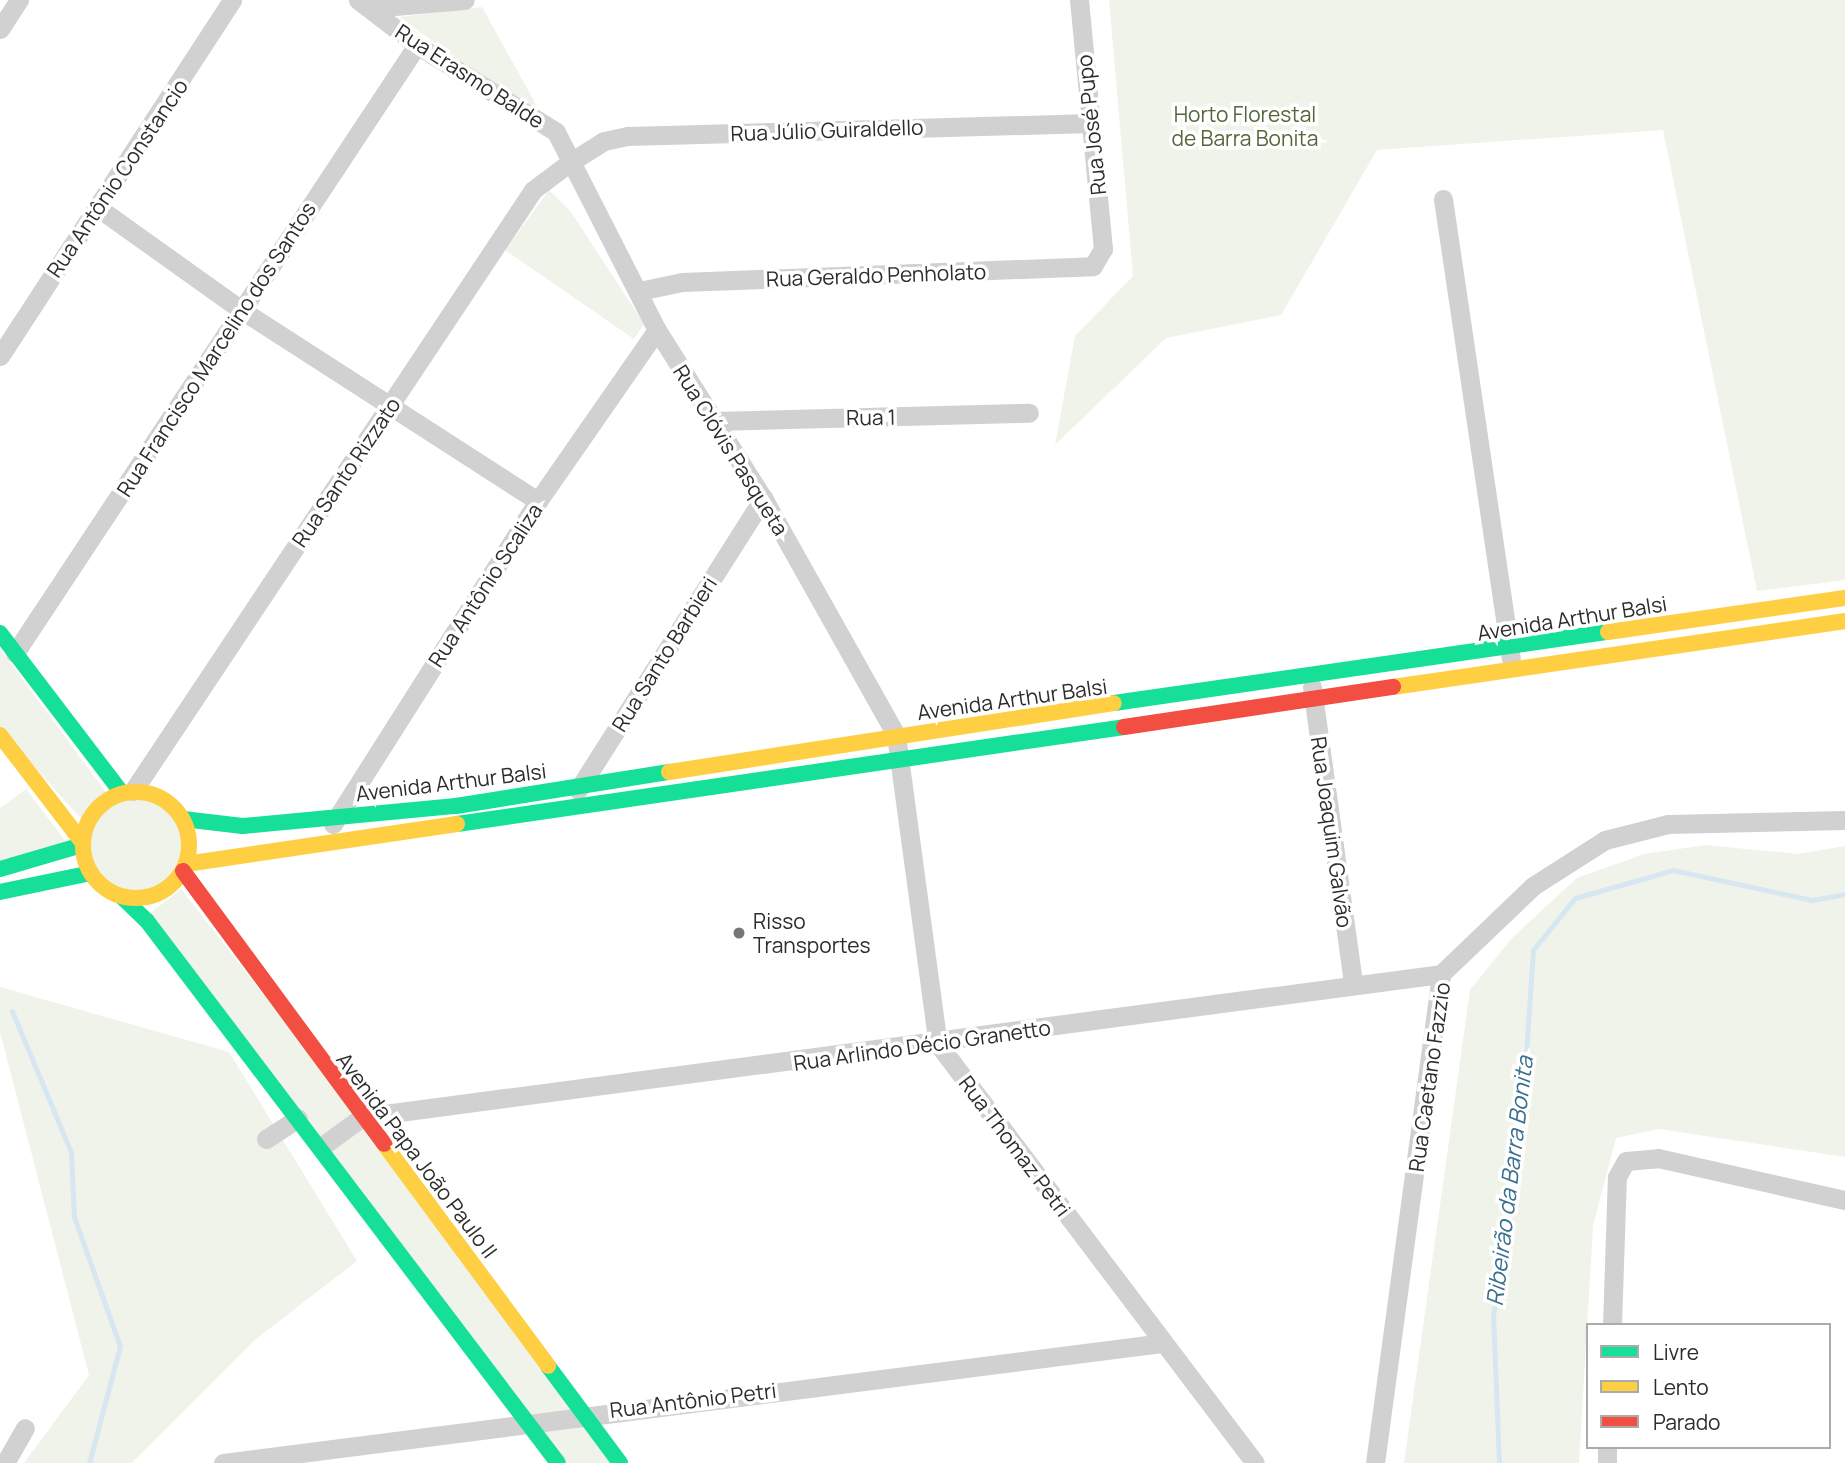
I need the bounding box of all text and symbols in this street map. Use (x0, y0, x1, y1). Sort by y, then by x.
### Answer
street label: Rua Erasmo Balde (391, 19, 549, 133)
street label: Rua José Pupo (1071, 53, 1111, 197)
street label: Rua Antônio Constancio (41, 74, 193, 282)
park label: Horto Florestal de Barra Bonita (1172, 101, 1318, 151)
street label: Rua Júlio Guiraldello (730, 114, 924, 146)
street label: Rua Francisco Marcelino dos Santos (111, 197, 321, 501)
street label: Rua Geraldo Penholato (765, 259, 987, 291)
street label: Rua Clóvis Pasqueta (668, 360, 794, 540)
street label: Rua Santo Rizzato (287, 392, 405, 552)
street label: Rua 1 (846, 404, 896, 430)
street label: Rua Antônio Scaliza (423, 499, 547, 671)
street label: Rua Santo Barbieri (606, 572, 722, 736)
street label: Avenida Arthur Balsi (1475, 591, 1669, 645)
street label: Avenida Arthur Balsi (915, 673, 1109, 725)
street label: Rua Joaquim Galvão (1306, 735, 1358, 929)
street label: Avenida Arthur Balsi (354, 758, 548, 806)
place label: Risso Transportes (753, 908, 871, 958)
marker: Risso Transportes (731, 925, 747, 941)
street label: Rua Caetano Fazzio (1403, 981, 1455, 1173)
street label: Rua Arlindo Décio Granetto (792, 1014, 1052, 1076)
street label: Avenida Papa João Paulo II (332, 1047, 502, 1263)
water label: Ribeirão da Barra Bonita (1480, 1055, 1538, 1307)
street label: Rua Thomaz Petri (954, 1071, 1076, 1221)
legend (1586, 1323, 1831, 1449)
text: Livre (1653, 1338, 1699, 1366)
text: Lento (1653, 1373, 1709, 1401)
street label: Rua Antônio Petri (608, 1377, 778, 1423)
text: Parado (1653, 1408, 1721, 1436)

